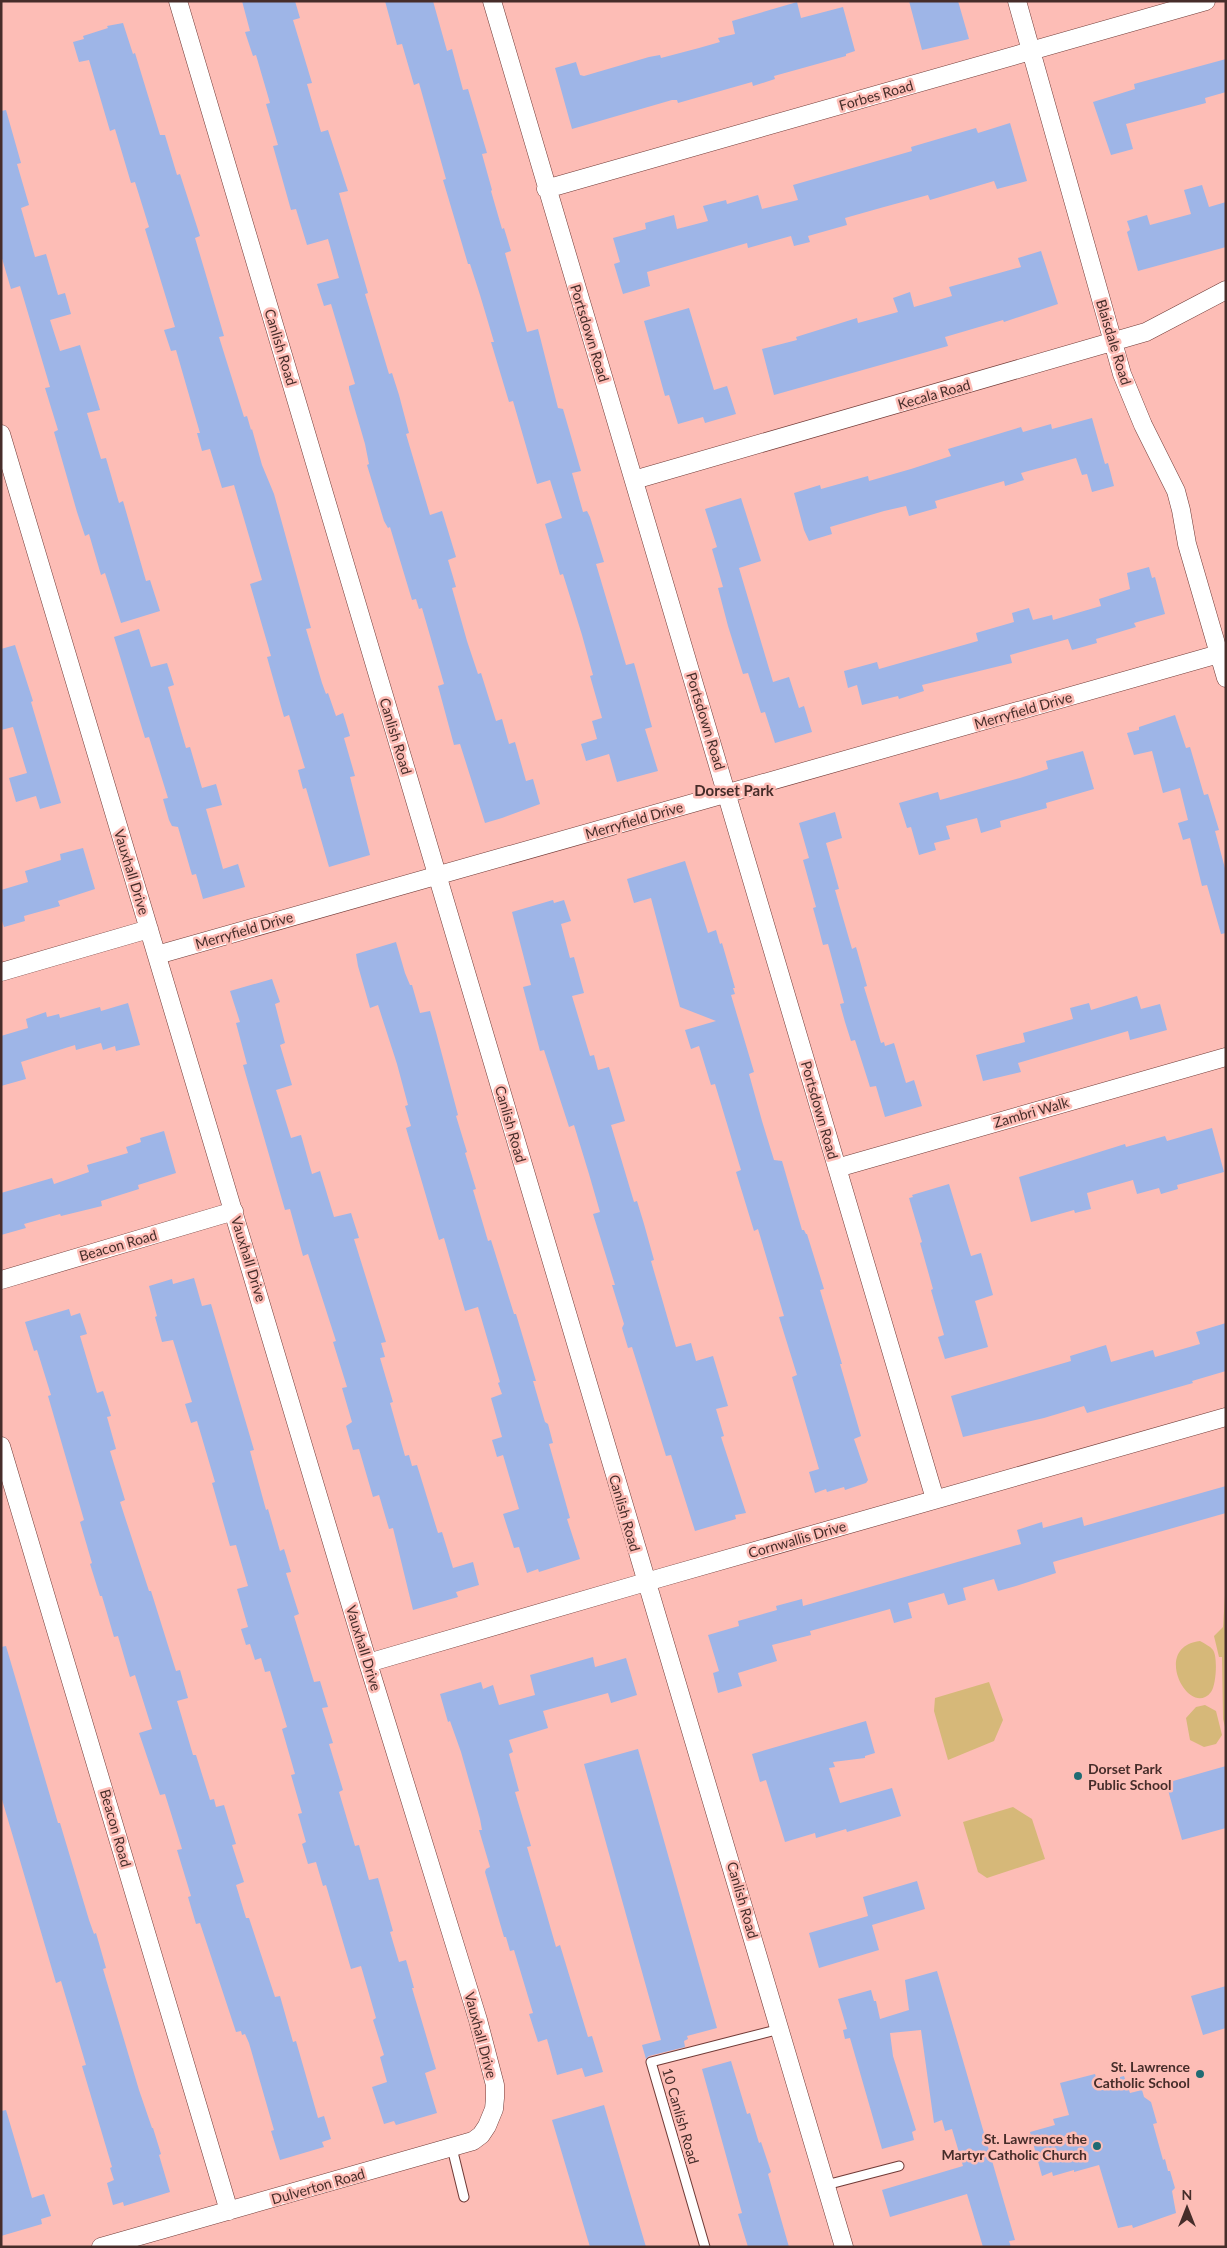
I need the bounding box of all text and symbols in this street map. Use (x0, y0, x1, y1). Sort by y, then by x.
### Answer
street label: Forbes Road (837, 76, 915, 114)
street label: Portsdown Road (567, 282, 613, 384)
street label: Blaisdale Road (1093, 297, 1135, 387)
street label: Canlish Road (261, 307, 301, 387)
street label: Kecala Road (896, 376, 972, 412)
street label: Portsdown Road (683, 670, 729, 772)
street label: Merryfield Drive (972, 688, 1074, 732)
street label: Canlish Road (376, 696, 416, 776)
district label: Dorset Park (694, 781, 775, 799)
street label: Merryfield Drive (583, 798, 685, 842)
street label: Vauxhall Drive (111, 827, 153, 917)
street label: Merryfield Drive (193, 908, 295, 952)
street label: Portsdown Road (798, 1059, 842, 1161)
street label: Canlish Road (492, 1084, 530, 1164)
street label: Zambri Walk (991, 1093, 1072, 1131)
street label: Vauxhall Drive (228, 1214, 270, 1304)
street label: Beacon Road (77, 1226, 159, 1264)
street label: Canlish Road (606, 1473, 644, 1553)
street label: Cornwallis Drive (746, 1517, 848, 1561)
street label: Vauxhall Drive (343, 1603, 385, 1693)
place label: Dorset Park Public School (1088, 1760, 1172, 1793)
marker: Dorset Park Public School (1072, 1770, 1084, 1782)
street label: Beacon Road (97, 1787, 135, 1869)
street label: Canlish Road (724, 1860, 762, 1940)
street label: Vauxhall Drive (461, 1990, 501, 2080)
place label: St. Lawrence Catholic School (1094, 2058, 1191, 2091)
street label: 10 Canlish Road (659, 2066, 703, 2166)
marker: St. Lawrence Catholic School (1194, 2068, 1206, 2080)
place label: St. Lawrence the Martyr Catholic Church (941, 2130, 1088, 2163)
marker: St. Lawrence the Martyr Catholic Church (1091, 2140, 1103, 2152)
street label: Dulverton Road (269, 2165, 367, 2207)
north arrow (1162, 2183, 1212, 2233)
text: N (1182, 2186, 1192, 2203)

